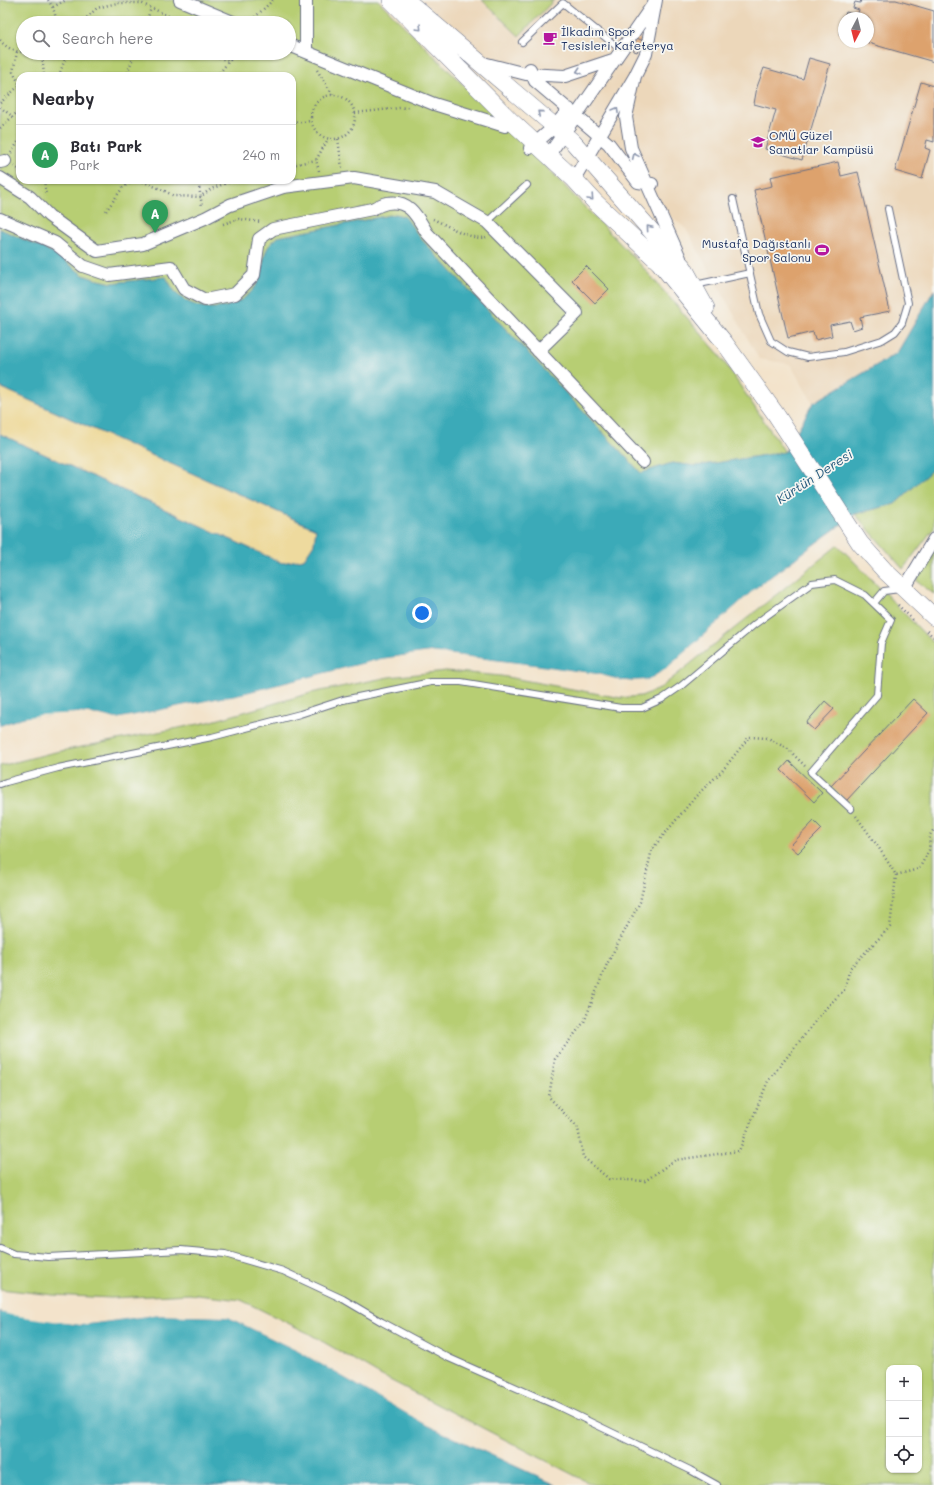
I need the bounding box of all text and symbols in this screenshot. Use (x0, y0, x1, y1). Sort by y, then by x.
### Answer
north arrow (838, 12, 874, 48)
search box (16, 16, 296, 60)
one-way arrow (414, 23, 422, 31)
place label: İlkadım Spor Tesisleri Kafeterya (561, 23, 674, 53)
icon: search (30, 27, 52, 49)
text: Search here (62, 28, 153, 48)
cafe icon: İlkadım Spor Tesisleri Kafeterya (542, 30, 558, 46)
one-way arrow (575, 66, 582, 75)
text: Nearby (32, 87, 94, 109)
one-way arrow (611, 107, 618, 114)
one-way arrow (538, 111, 545, 118)
place label: OMÜ Güzel Sanatlar Kampüsü (769, 127, 874, 157)
school or university icon: OMÜ Güzel Sanatlar Kampüsü (750, 134, 766, 150)
text: Batı Park (70, 136, 142, 156)
text: A (40, 146, 50, 163)
text: 240 m (243, 146, 280, 163)
one-way arrow (632, 152, 640, 160)
text: Park (70, 156, 99, 173)
one-way arrow (586, 193, 594, 201)
pin: A (142, 200, 168, 233)
one-way arrow (646, 225, 654, 233)
place label: Mustafa Dağıstanlı Spor Salonu (702, 235, 811, 265)
sports icon: Mustafa Dağıstanlı Spor Salonu (814, 242, 830, 258)
water label: Kürtün Deresi (773, 445, 855, 507)
your location (412, 603, 432, 623)
map controls (886, 1365, 922, 1473)
button: + (886, 1365, 922, 1401)
button: − (886, 1401, 922, 1437)
button: locate (886, 1437, 922, 1473)

